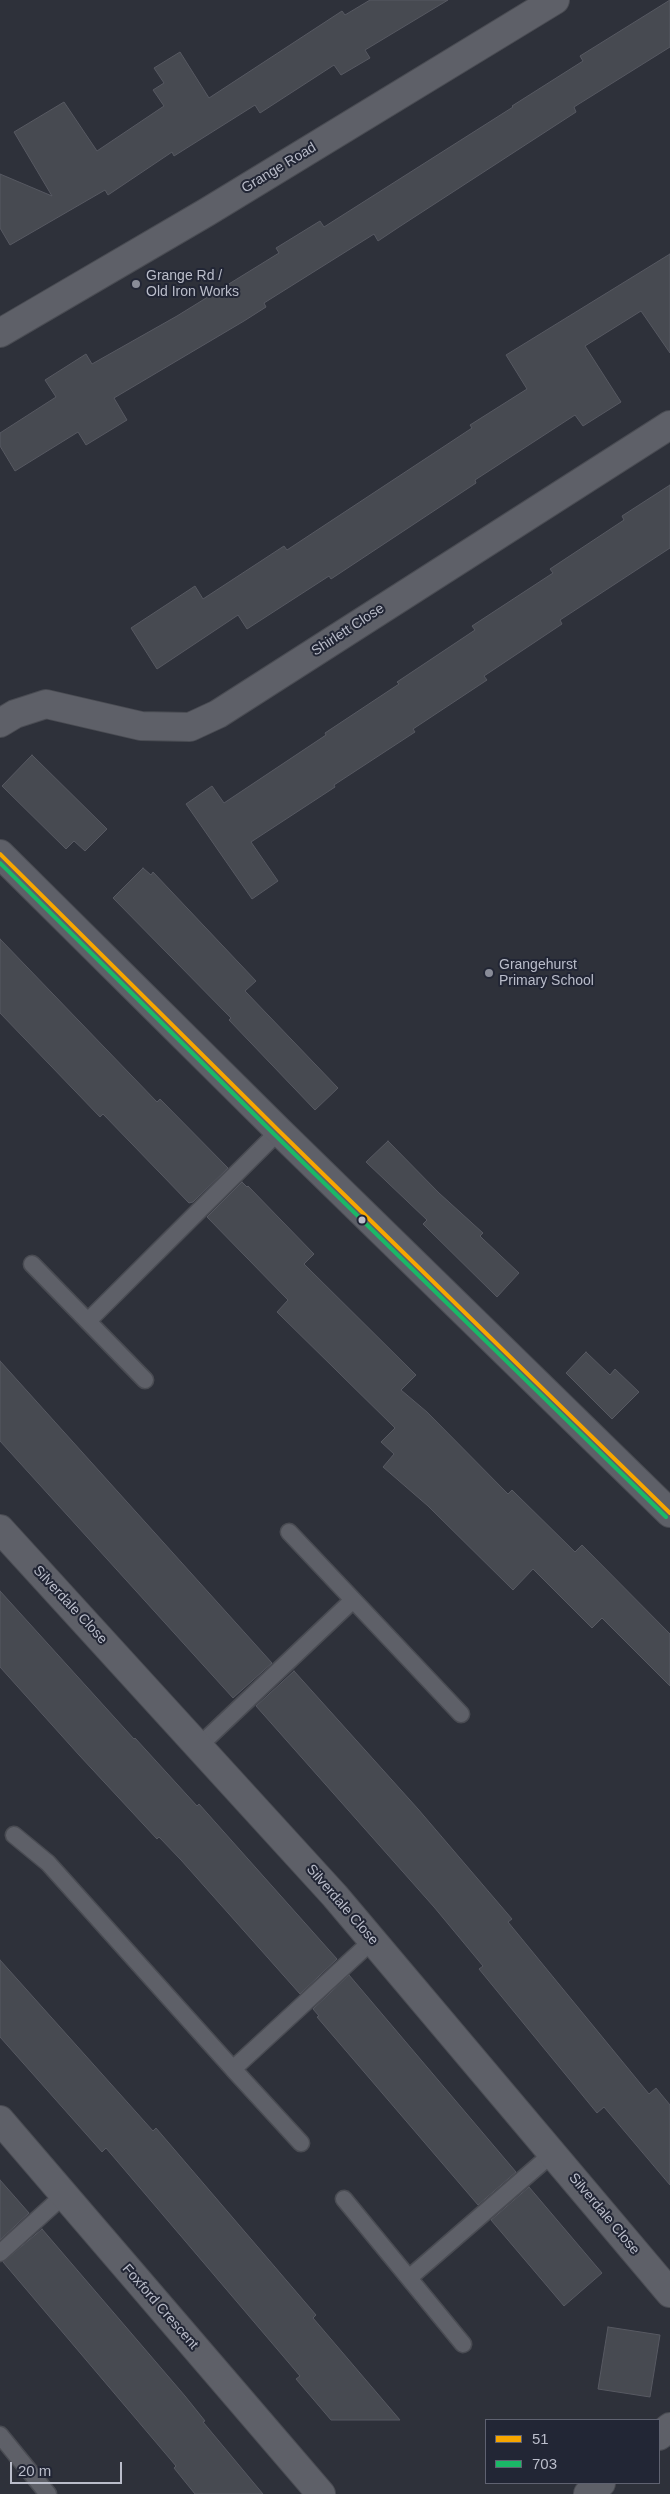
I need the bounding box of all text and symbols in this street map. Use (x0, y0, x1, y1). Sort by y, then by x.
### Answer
street label: Grange Road (239, 139, 319, 197)
place label: Grange Rd / Old Iron Works (146, 268, 239, 300)
marker: Grange Rd / Old Iron Works (130, 278, 142, 290)
street label: Shirlett Close (309, 600, 387, 660)
place label: Grangehurst Primary School (499, 957, 594, 990)
marker: Grangehurst Primary School (483, 967, 495, 979)
unlabelled marker (357, 1215, 367, 1225)
street label: Silverdale Close (29, 1562, 111, 1648)
street label: Silverdale Close (302, 1861, 382, 1949)
street label: Silverdale Close (565, 2170, 643, 2258)
street label: Foxford Crescent (118, 2261, 202, 2353)
legend (485, 2419, 660, 2484)
text: 51 (532, 2430, 549, 2447)
scale bar (12, 2452, 125, 2484)
text: 703 (532, 2455, 557, 2472)
text: 20 m (18, 2462, 51, 2479)

